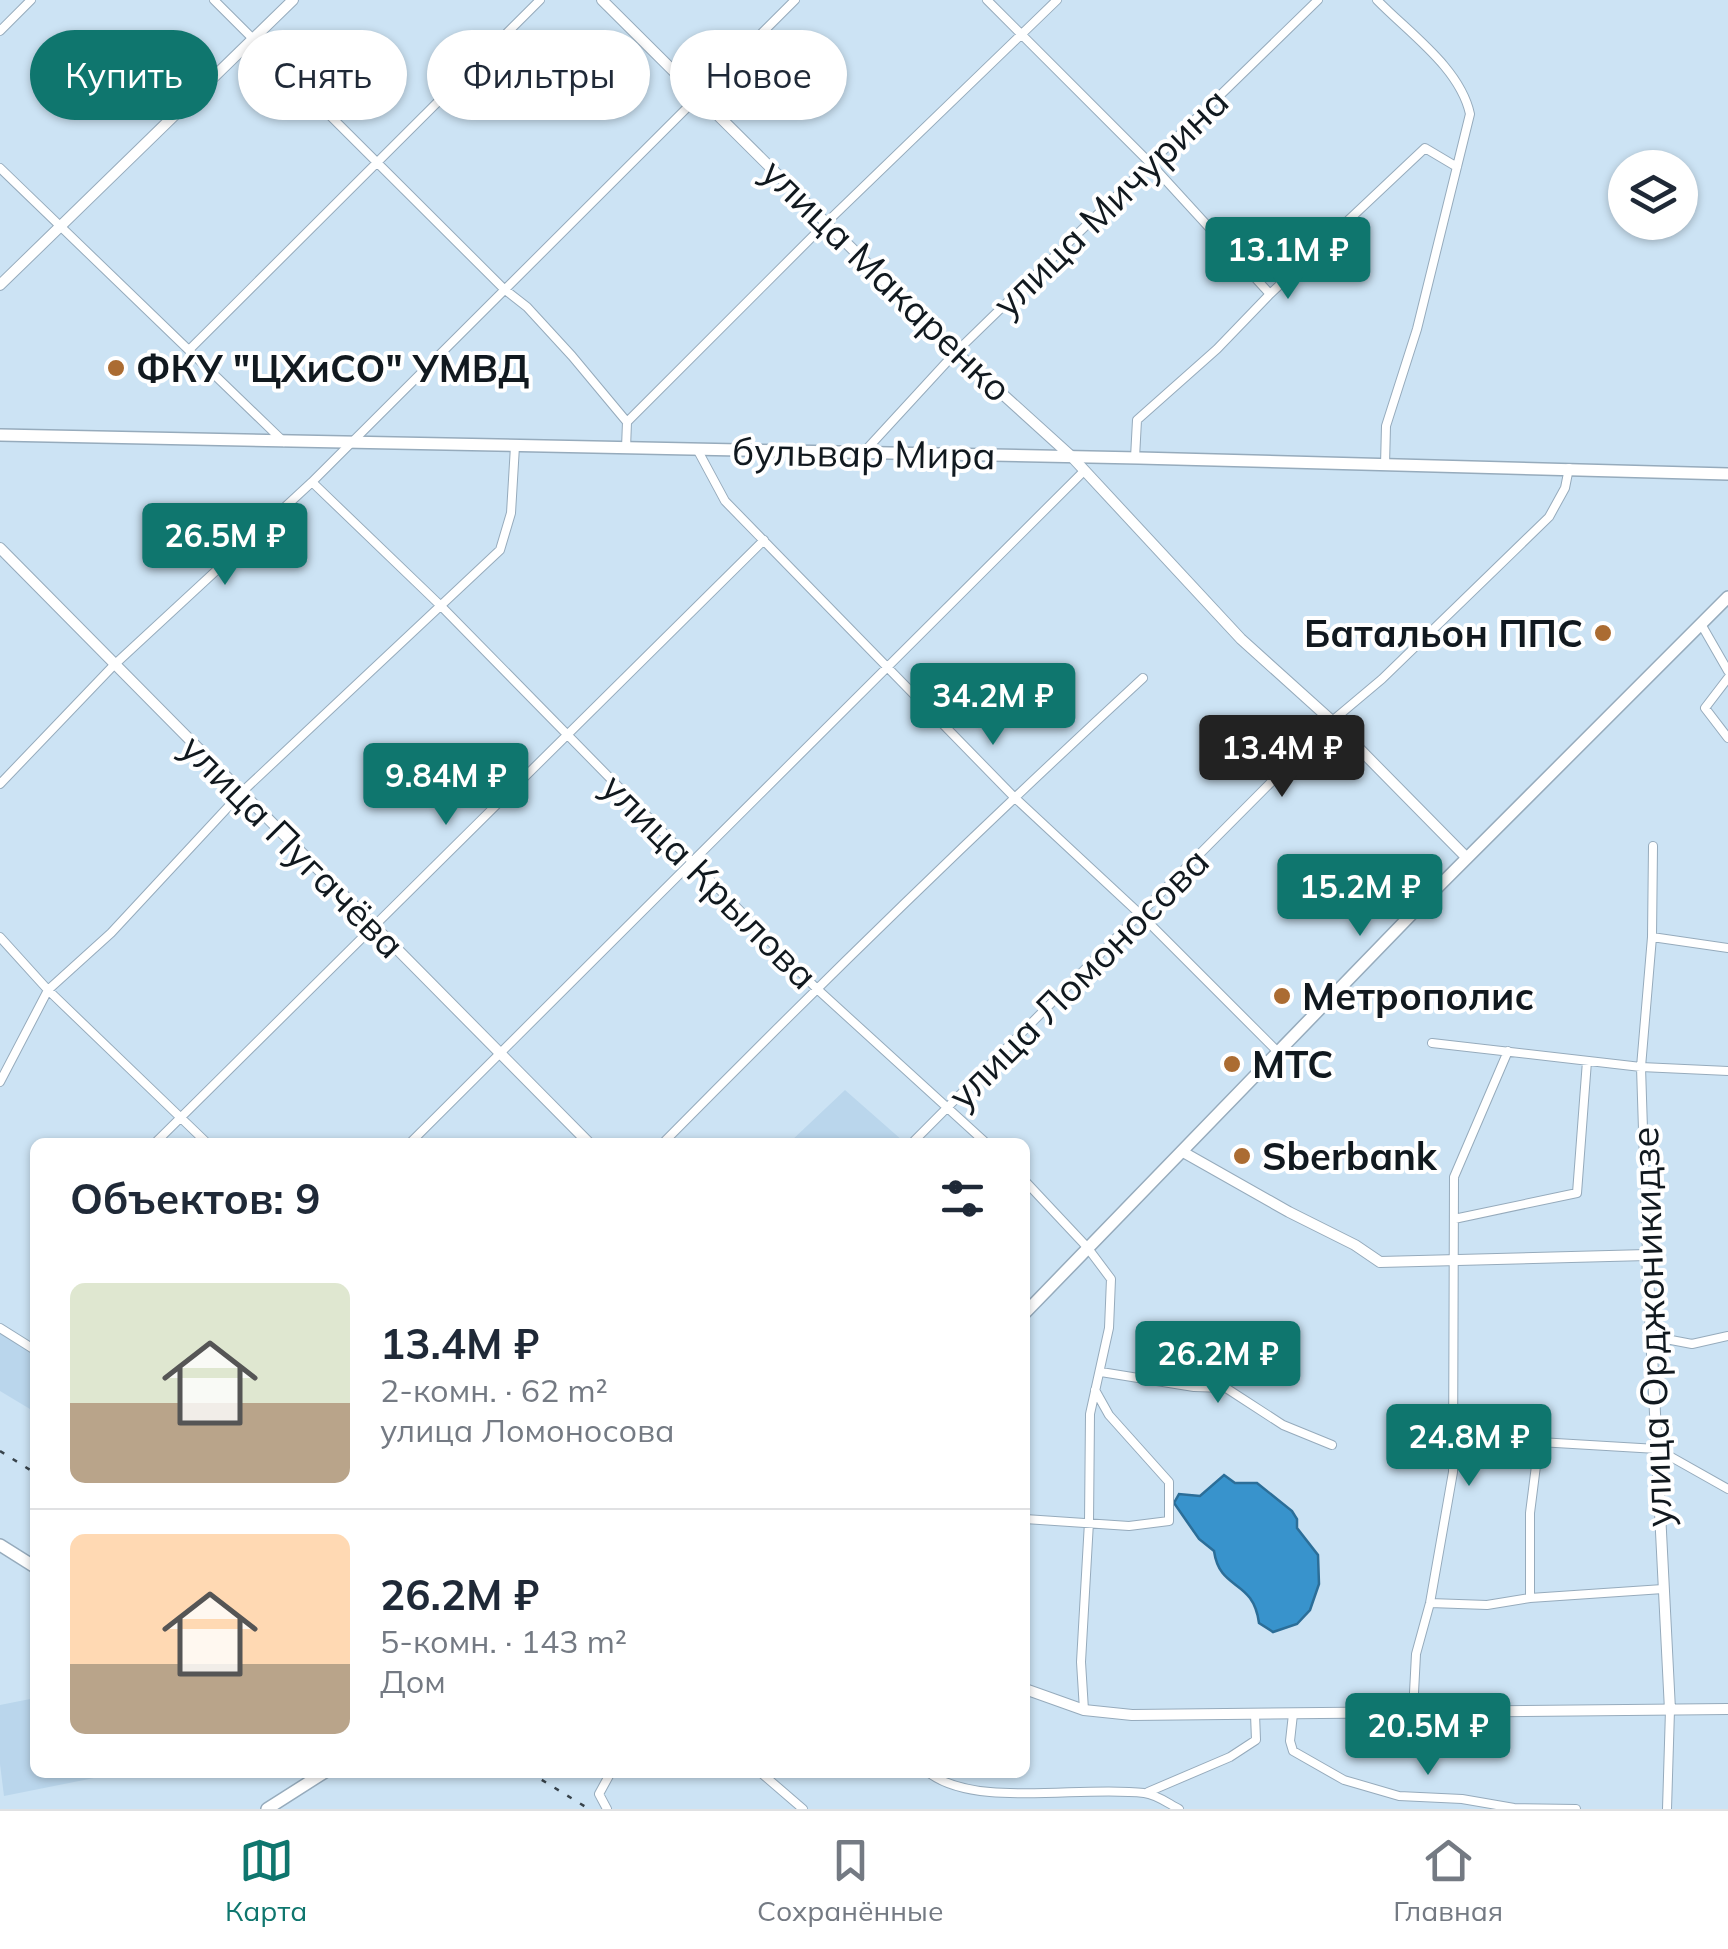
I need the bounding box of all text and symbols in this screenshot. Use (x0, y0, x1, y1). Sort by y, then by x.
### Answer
chip: Купить (30, 30, 218, 120)
chip: Снять (238, 30, 407, 120)
chip: Фильтры (427, 30, 650, 120)
chip: Новое (670, 30, 847, 120)
street label: улица Мичурина (982, 77, 1238, 327)
street label: улица Макаренко (752, 148, 1022, 412)
map controls (1608, 150, 1698, 240)
button: layers (1608, 150, 1698, 240)
pin: 13.1M ₽ (1196, 217, 1380, 302)
text: 13.1M ₽ (1227, 229, 1349, 269)
place label: ФКУ "ЦХиСО" УМВД (136, 344, 529, 392)
marker: ФКУ "ЦХиСО" УМВД (105, 357, 127, 379)
street label: бульвар Мира (732, 427, 996, 479)
pin: 26.5M ₽ (133, 503, 317, 588)
text: 26.5M ₽ (164, 515, 286, 555)
place label: Батальон ППС (1304, 609, 1583, 657)
marker: Батальон ППС (1592, 622, 1614, 644)
pin: 34.2M ₽ (901, 663, 1085, 748)
text: 34.2M ₽ (932, 675, 1054, 715)
pin: 13.4M ₽ (1190, 715, 1374, 800)
street label: улица Пугачёва (171, 724, 415, 968)
text: 13.4M ₽ (1221, 727, 1343, 767)
pin: 9.84M ₽ (354, 743, 538, 828)
text: 9.84M ₽ (385, 755, 507, 795)
street label: улица Крылова (592, 763, 828, 999)
street label: улица Ломоносова (937, 837, 1219, 1119)
pin: 15.2M ₽ (1268, 854, 1452, 939)
text: 15.2M ₽ (1299, 866, 1421, 906)
place label: Метрополис (1302, 972, 1534, 1020)
marker: Метрополис (1271, 985, 1293, 1007)
place label: МТС (1252, 1040, 1333, 1088)
marker: МТС (1221, 1053, 1243, 1075)
street label: улица Орджоникидзе (1620, 1126, 1682, 1528)
place label: Sberbank (1262, 1132, 1438, 1180)
marker: Sberbank (1231, 1145, 1253, 1167)
icon: filters (935, 1171, 990, 1226)
text: Объектов: 9 (70, 1172, 320, 1225)
text: 13.4M ₽ (380, 1317, 539, 1370)
pin: 26.2M ₽ (1126, 1321, 1310, 1406)
icon: home (150, 1323, 270, 1443)
text: 26.2M ₽ (1157, 1333, 1279, 1373)
text: 2-комн. · 62 m² (380, 1370, 608, 1410)
pin: 24.8M ₽ (1377, 1404, 1561, 1489)
text: улица Ломоносова (380, 1410, 675, 1450)
text: 24.8M ₽ (1408, 1416, 1530, 1456)
text: 26.2M ₽ (380, 1568, 539, 1621)
icon: home (150, 1574, 270, 1694)
text: 5-комн. · 143 m² (380, 1621, 627, 1661)
text: Дом (380, 1661, 446, 1701)
pin: 20.5M ₽ (1336, 1693, 1520, 1778)
text: 20.5M ₽ (1367, 1705, 1489, 1745)
tab: Карта (225, 1833, 307, 1928)
tab: Сохранённые (757, 1833, 943, 1928)
tab: Главная (1393, 1833, 1503, 1928)

